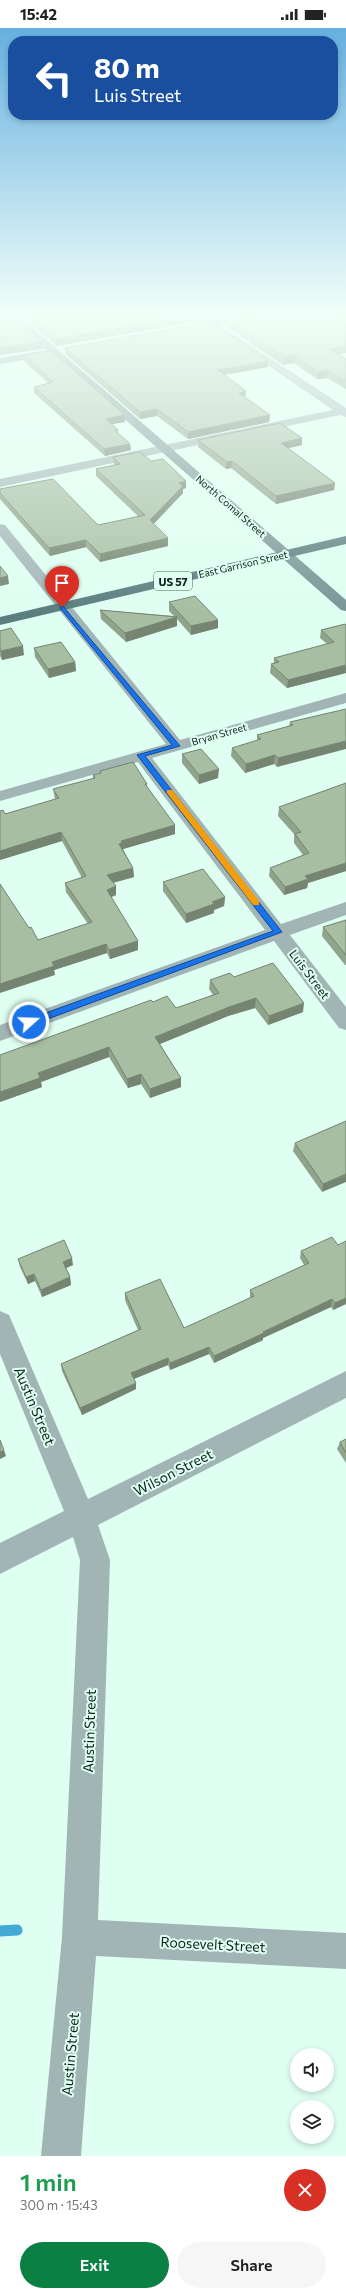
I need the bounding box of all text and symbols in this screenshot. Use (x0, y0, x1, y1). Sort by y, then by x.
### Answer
text: 15:42 (20, 5, 57, 23)
text: 80 m (94, 50, 160, 84)
icon: left (28, 52, 80, 104)
text: Luis Street (94, 84, 182, 106)
street label: North Comal Street (194, 472, 268, 540)
street label: East Garrison Street (197, 548, 289, 580)
pin (45, 566, 79, 607)
icon: arrive (51, 572, 73, 594)
road number: US 57 (154, 572, 192, 590)
street label: Bryan Street (190, 720, 248, 748)
street label: Luis Street (287, 946, 333, 1002)
position arrow (8, 1001, 50, 1043)
street label: Austin Street (11, 1364, 59, 1448)
street label: Wilson Street (131, 1445, 216, 1499)
street label: Austin Street (79, 1689, 99, 1773)
street label: Roosevelt Street (160, 1933, 266, 1955)
street label: Austin Street (58, 2012, 82, 2096)
map controls (290, 2048, 334, 2144)
button: sound (290, 2048, 334, 2092)
button: layers (290, 2100, 334, 2144)
text: 1 min (20, 2167, 77, 2196)
button: close (284, 2169, 326, 2211)
text: 300 m · 15:43 (20, 2197, 98, 2213)
button: Exit (20, 2242, 169, 2288)
button: Share (177, 2242, 326, 2288)

